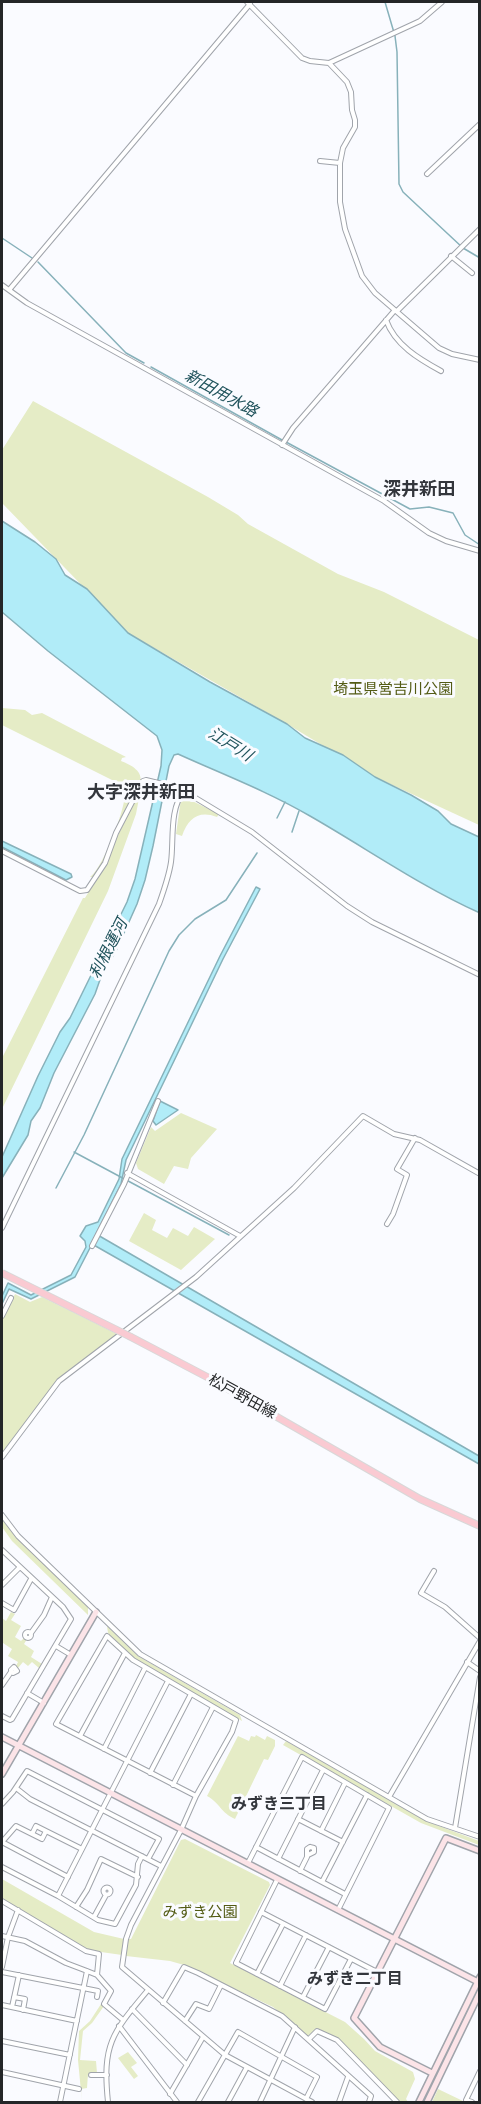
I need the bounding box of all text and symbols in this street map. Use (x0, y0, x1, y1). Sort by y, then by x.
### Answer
water label: 新田用水路 (181, 366, 261, 422)
district label: 深井新田 (383, 479, 455, 501)
park label: 埼玉県営吉川公園 (333, 681, 453, 699)
water label: 江戸川 (205, 724, 255, 766)
district label: 大字深井新田 (87, 782, 195, 804)
water label: 利根運河 (86, 916, 132, 982)
street label: 松戸野田線 (205, 1371, 279, 1423)
district label: みずき三丁目 (231, 1795, 327, 1815)
park label: みずき公園 (163, 1904, 237, 1922)
district label: みずき二丁目 (307, 1970, 403, 1990)

